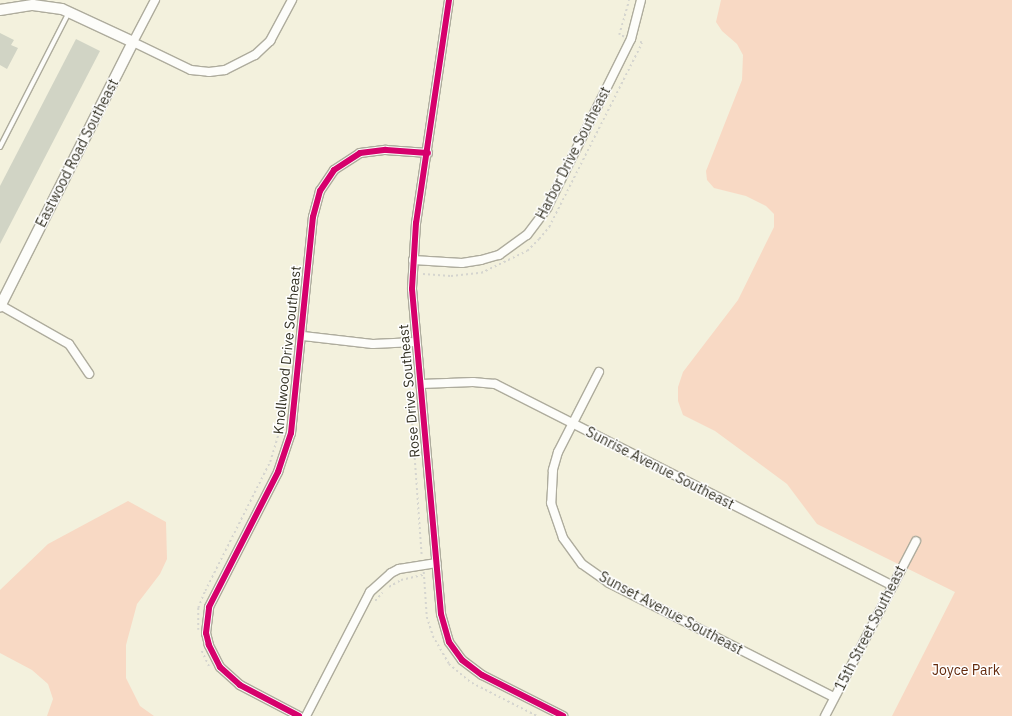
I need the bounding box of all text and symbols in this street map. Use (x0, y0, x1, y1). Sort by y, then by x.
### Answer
street label: Eastwood Road Southeast (32, 76, 122, 230)
street label: Harbor Drive Southeast (532, 84, 614, 222)
street label: Knollwood Drive Southeast (270, 265, 304, 435)
street label: Rose Drive Southeast (395, 324, 423, 458)
street label: Sunrise Avenue Southeast (583, 423, 737, 513)
street label: 15th Street Southeast (831, 563, 909, 693)
street label: Sunset Avenue Southeast (596, 568, 746, 658)
park label: Joyce Park (932, 662, 1000, 678)

